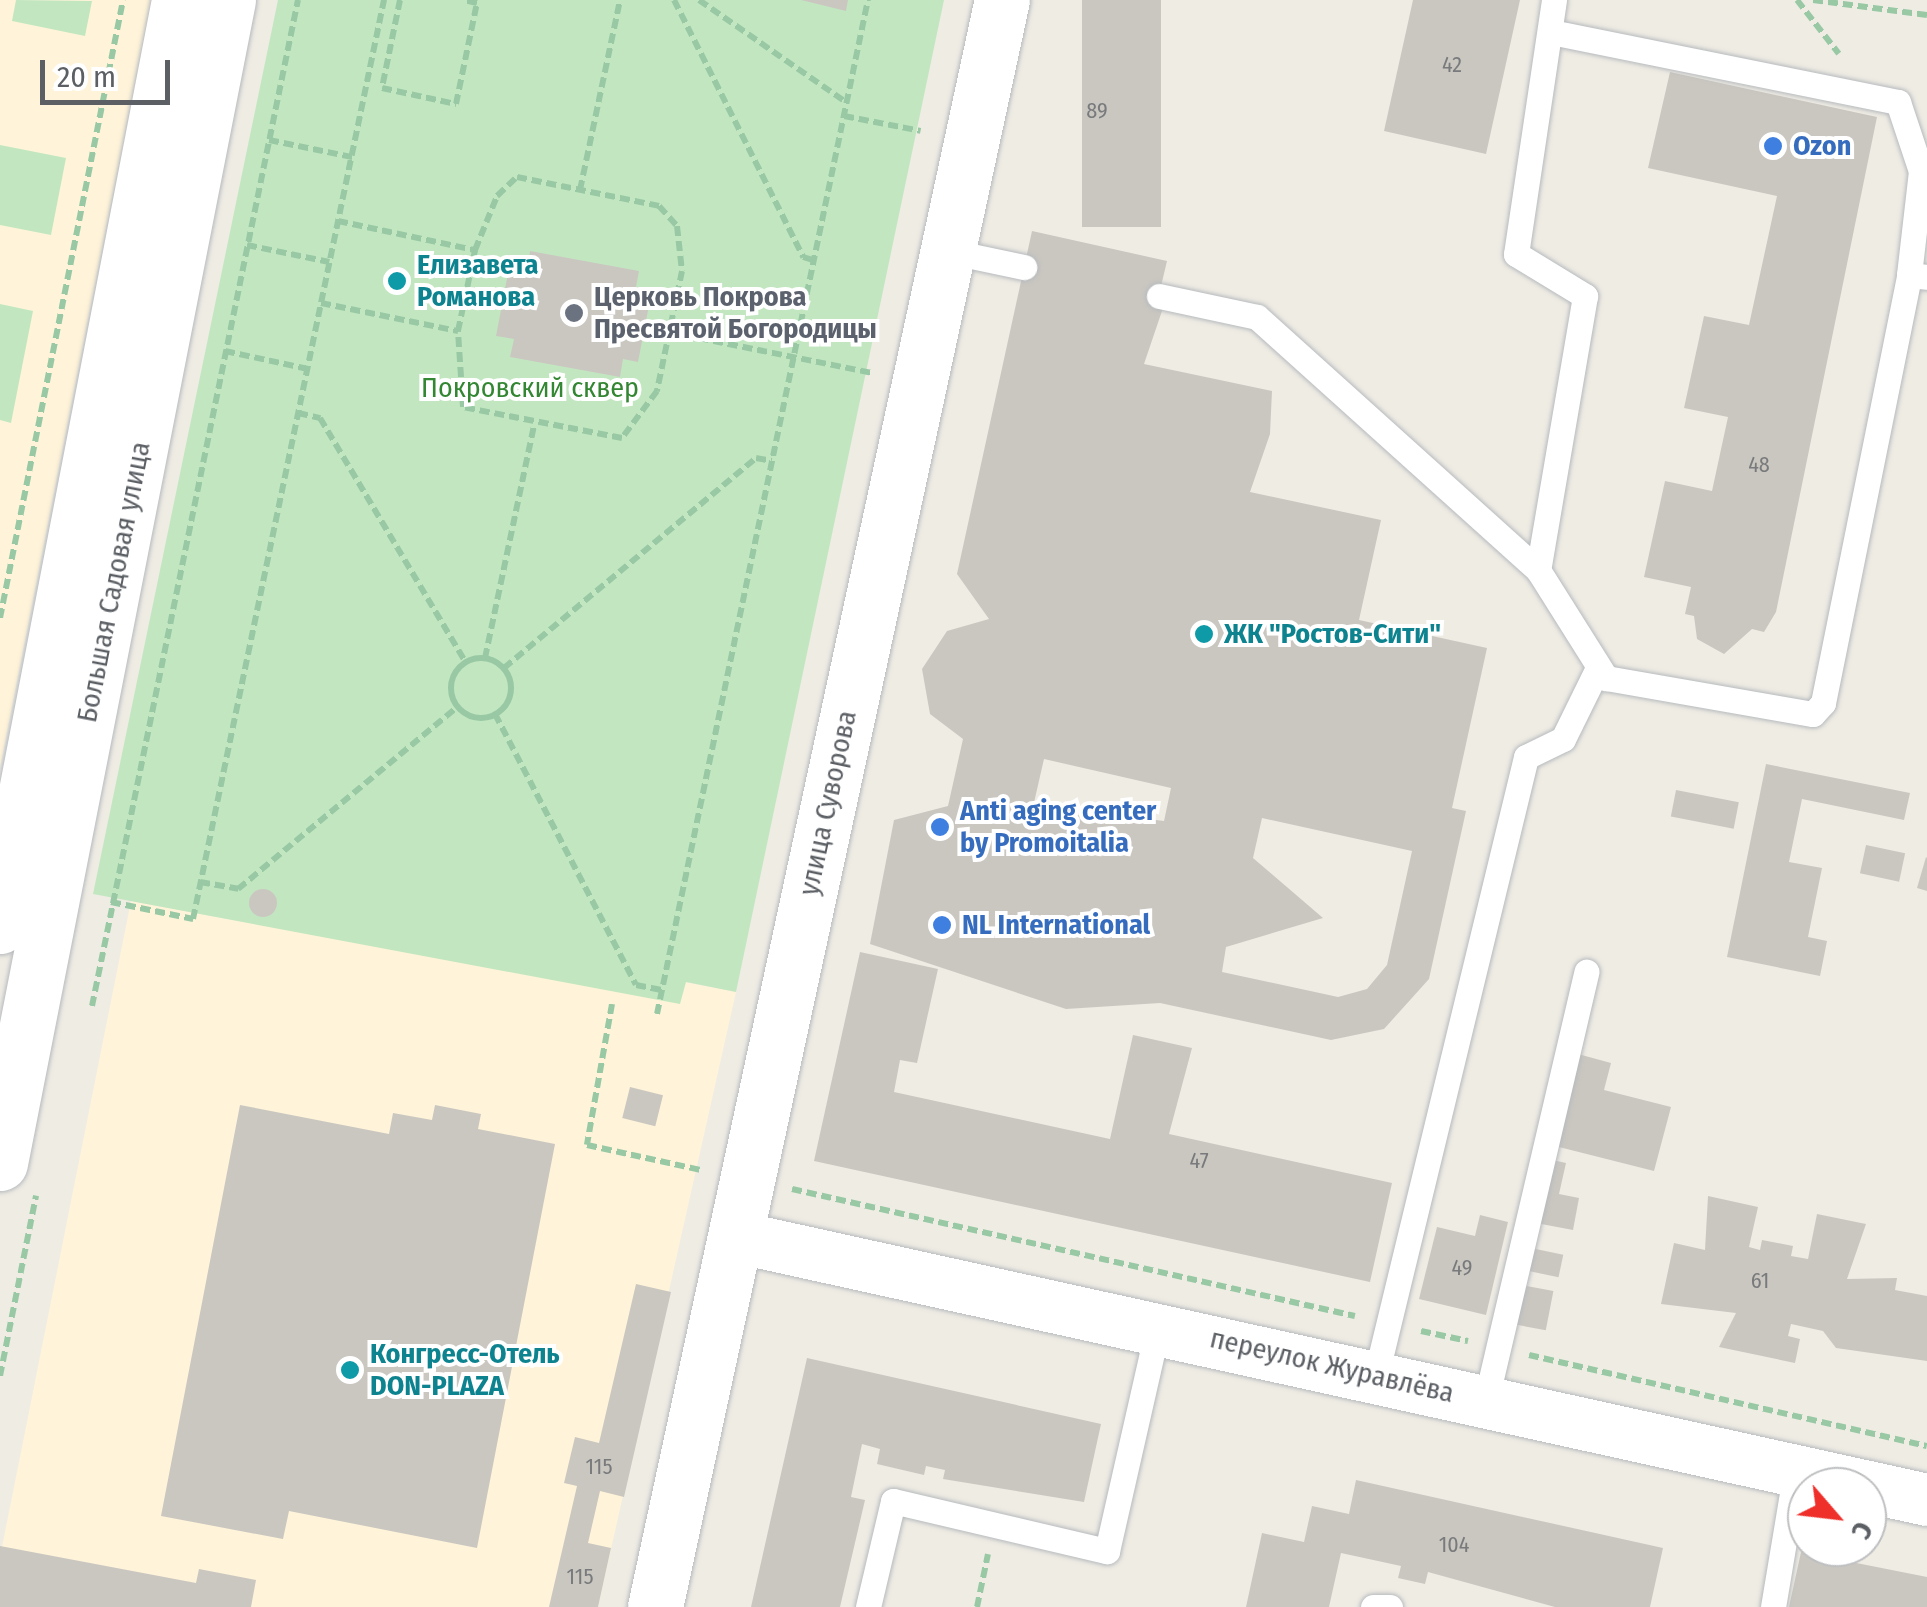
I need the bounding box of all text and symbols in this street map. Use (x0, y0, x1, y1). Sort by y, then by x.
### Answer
scale bar (45, 40, 175, 102)
house number: 42 (1442, 52, 1462, 78)
text: 20 m (57, 59, 116, 95)
house number: 89 (1086, 98, 1108, 124)
place label: Ozon (1793, 129, 1851, 163)
marker: Ozon (1762, 135, 1784, 157)
place label: Елизавета Романова (417, 248, 538, 314)
marker: Елизавета Романова (386, 270, 408, 292)
place label: Церковь Покрова Пресвятой Богородицы (594, 280, 877, 346)
marker: Церковь Покрова Пресвятой Богородицы (563, 302, 585, 324)
park label: Покровский сквер (421, 371, 639, 405)
street label: Большая Садовая улица (70, 439, 158, 725)
house number: 48 (1748, 452, 1770, 478)
place label: ЖК "Ростов-Сити" (1224, 617, 1441, 651)
marker: ЖК "Ростов-Сити" (1193, 623, 1215, 645)
street label: улица Суворова (792, 708, 864, 898)
place label: Anti aging center by Promoitalia (960, 794, 1156, 860)
marker: Anti aging center by Promoitalia (929, 816, 951, 838)
place label: NL International (962, 908, 1150, 942)
marker: NL International (931, 914, 953, 936)
house number: 47 (1189, 1148, 1209, 1174)
house number: 49 (1452, 1255, 1472, 1281)
house number: 61 (1751, 1268, 1769, 1294)
street label: переулок Журавлёва (1207, 1322, 1457, 1410)
place label: Конгресс-Отель DON-PLAZA (370, 1337, 560, 1403)
marker: Конгресс-Отель DON-PLAZA (339, 1359, 361, 1381)
house number: 115 (586, 1454, 612, 1480)
north arrow (1787, 1467, 1887, 1567)
text: С (1844, 1516, 1880, 1545)
house number: 104 (1439, 1532, 1469, 1558)
house number: 115 (567, 1564, 593, 1590)

